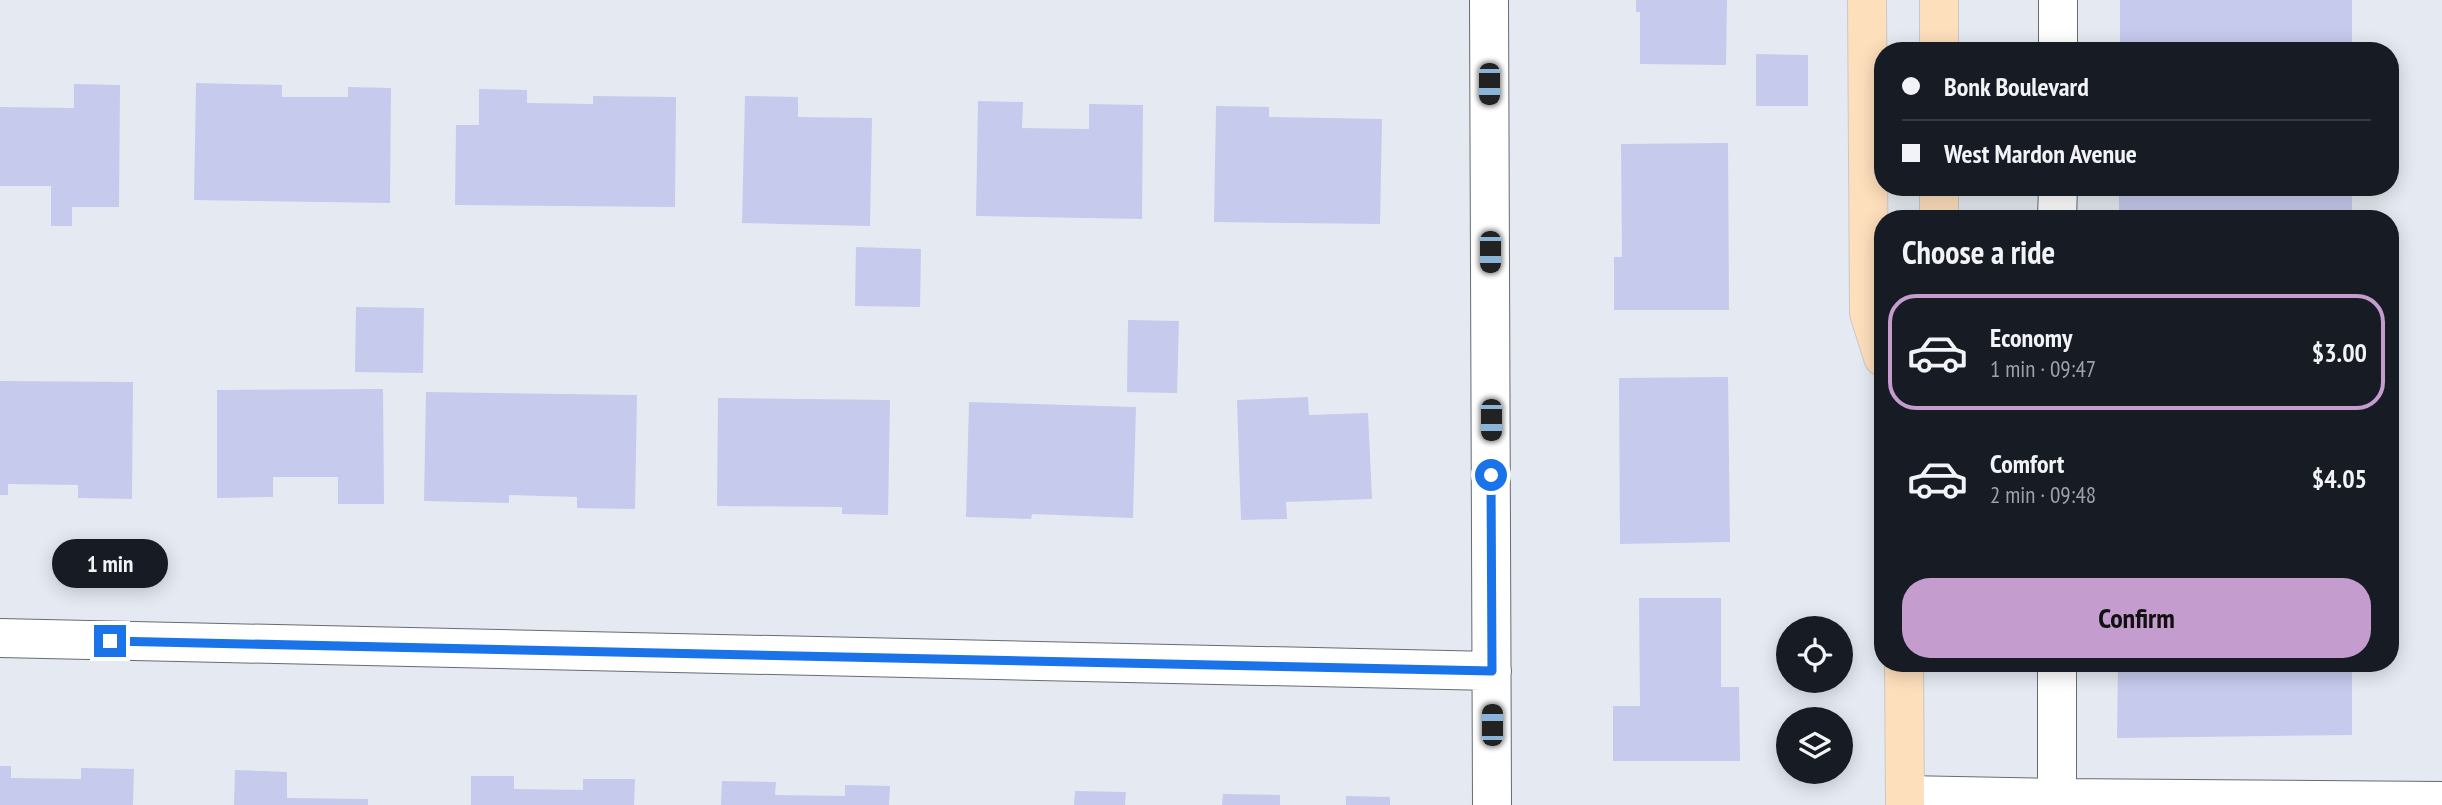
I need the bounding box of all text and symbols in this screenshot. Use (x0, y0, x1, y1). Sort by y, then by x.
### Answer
car (1479, 63, 1500, 105)
text: Bonk Boulevard (1944, 70, 2089, 103)
text: West Mardon Avenue (1944, 137, 2137, 170)
car (1480, 231, 1501, 273)
text: Choose a ride (1902, 231, 2055, 273)
icon: car (1906, 321, 1969, 384)
text: Economy (1990, 321, 2072, 354)
text: $3.00 (2312, 336, 2367, 369)
text: 1 min · 09:47 (1990, 354, 2096, 383)
car (1481, 399, 1502, 441)
icon: car (1906, 447, 1969, 510)
text: Comfort (1990, 447, 2064, 480)
route start (1475, 459, 1507, 491)
text: $4.05 (2312, 462, 2367, 495)
text: 2 min · 09:48 (1990, 480, 2096, 509)
callout: 1 min (52, 540, 168, 588)
text: 1 min (87, 549, 133, 578)
button: Confirm (1902, 578, 2371, 658)
map controls (1776, 616, 1853, 784)
button: locate (1776, 616, 1853, 693)
route end (94, 625, 126, 657)
car (1482, 704, 1503, 746)
button: layers (1776, 707, 1853, 784)

